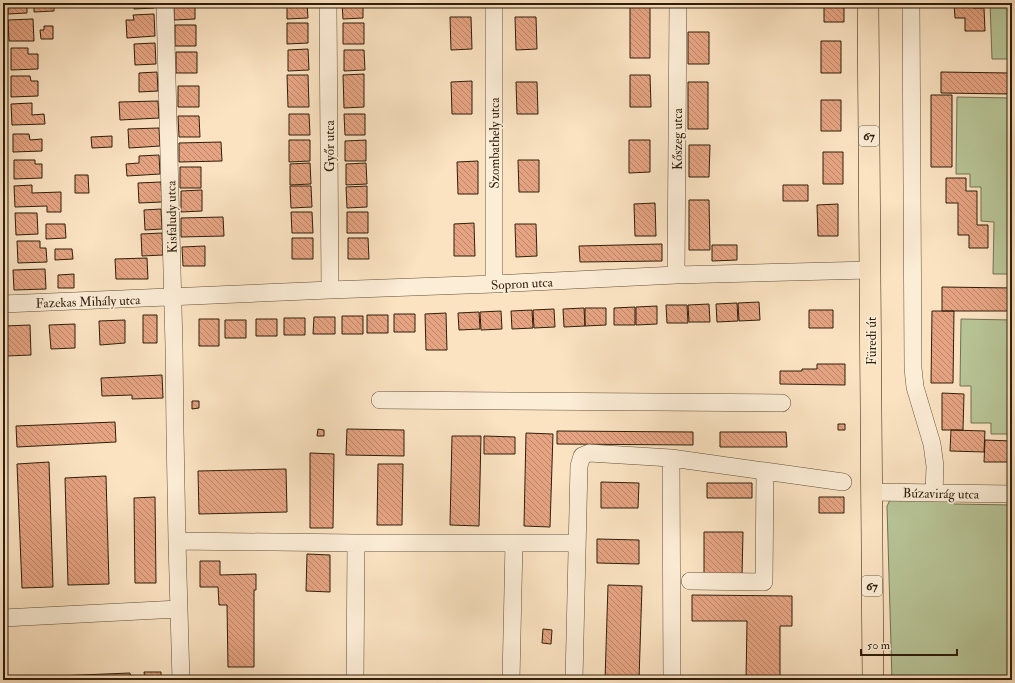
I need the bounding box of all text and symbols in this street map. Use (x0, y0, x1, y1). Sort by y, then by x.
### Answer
street label: Szombathely utca (487, 97, 504, 189)
street label: Kőszeg utca (670, 107, 686, 170)
street label: Győr utca (322, 119, 339, 172)
road number: 67 (859, 126, 879, 146)
street label: Kisfaludy utca (163, 180, 182, 254)
street label: Sopron utca (491, 274, 554, 295)
street label: Fazekas Mihály utca (35, 292, 141, 313)
street label: Füredi út (864, 317, 880, 365)
street label: Búzavirág utca (903, 485, 980, 503)
road number: 67 (862, 576, 882, 596)
scale bar (861, 631, 957, 657)
text: 50 m (867, 638, 891, 653)

